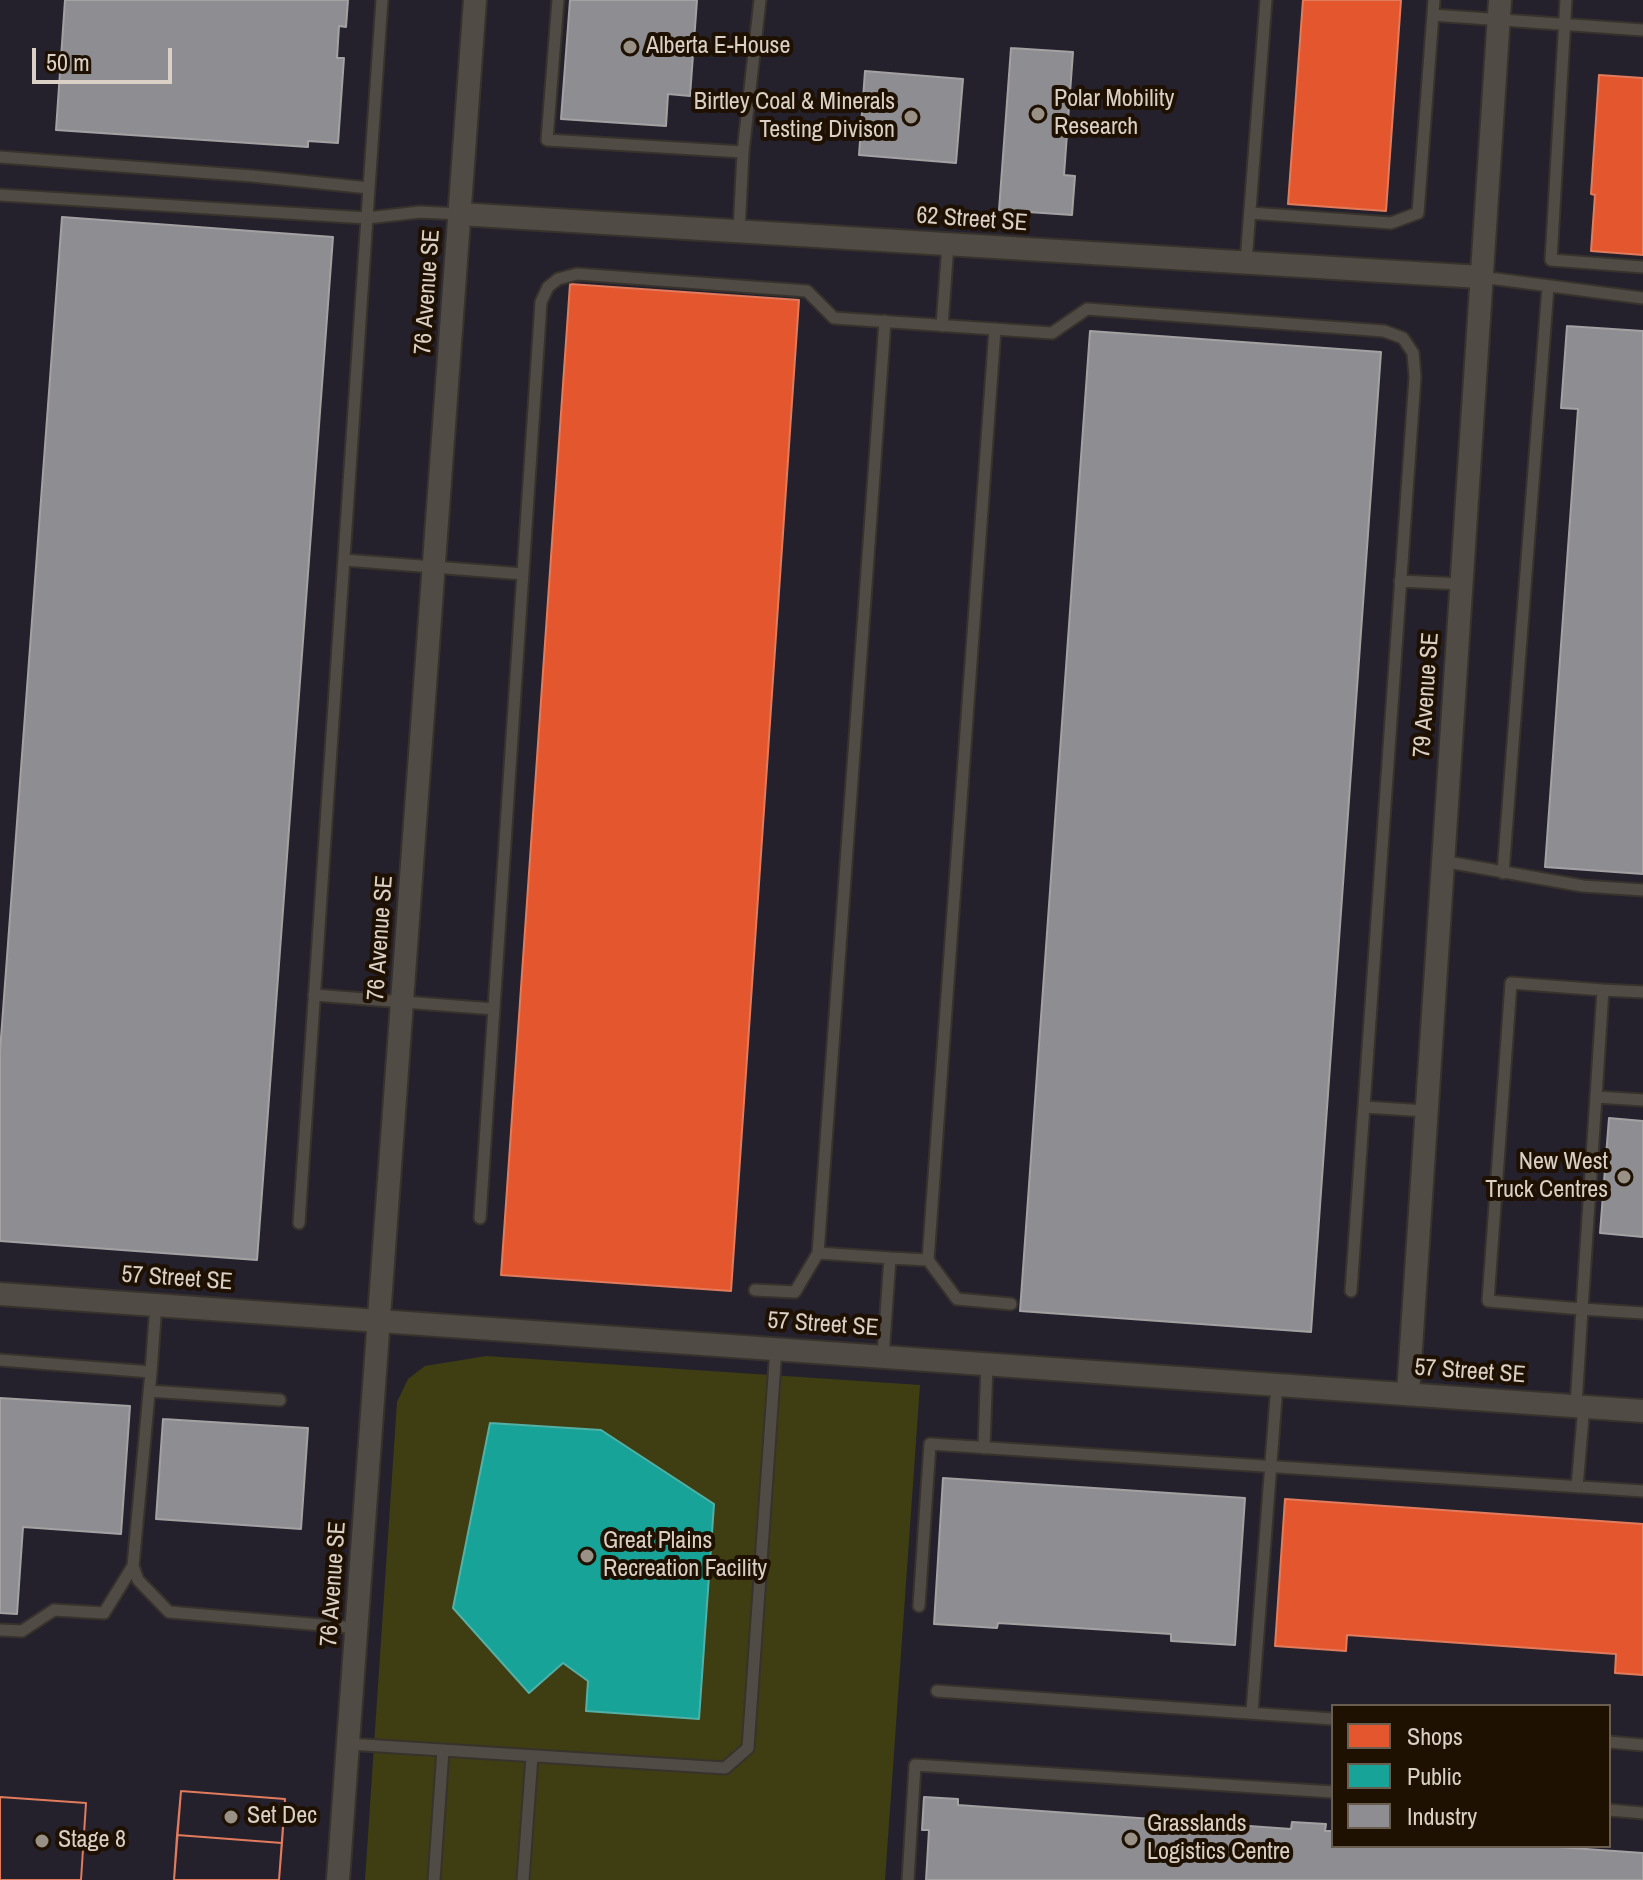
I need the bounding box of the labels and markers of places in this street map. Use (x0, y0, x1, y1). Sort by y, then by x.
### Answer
place label: Alberta E-House (646, 33, 790, 61)
marker: Alberta E-House (621, 38, 639, 56)
place label: Polar Mobility Research (1054, 86, 1174, 142)
place label: Birtley Coal & Minerals Testing Divison (694, 89, 895, 145)
marker: Polar Mobility Research (1029, 105, 1047, 123)
marker: Birtley Coal & Minerals Testing Divison (902, 108, 920, 126)
place label: New West Truck Centres (1485, 1149, 1608, 1205)
marker: New West Truck Centres (1615, 1168, 1633, 1186)
place label: Great Plains Recreation Facility (603, 1528, 767, 1584)
marker: Great Plains Recreation Facility (578, 1547, 596, 1565)
place label: Set Dec (247, 1803, 317, 1831)
marker: Set Dec (222, 1808, 240, 1826)
place label: Grasslands Logistics Centre (1147, 1811, 1290, 1867)
place label: Stage 8 (58, 1827, 126, 1855)
marker: Grasslands Logistics Centre (1122, 1830, 1140, 1848)
marker: Stage 8 (33, 1832, 51, 1850)

